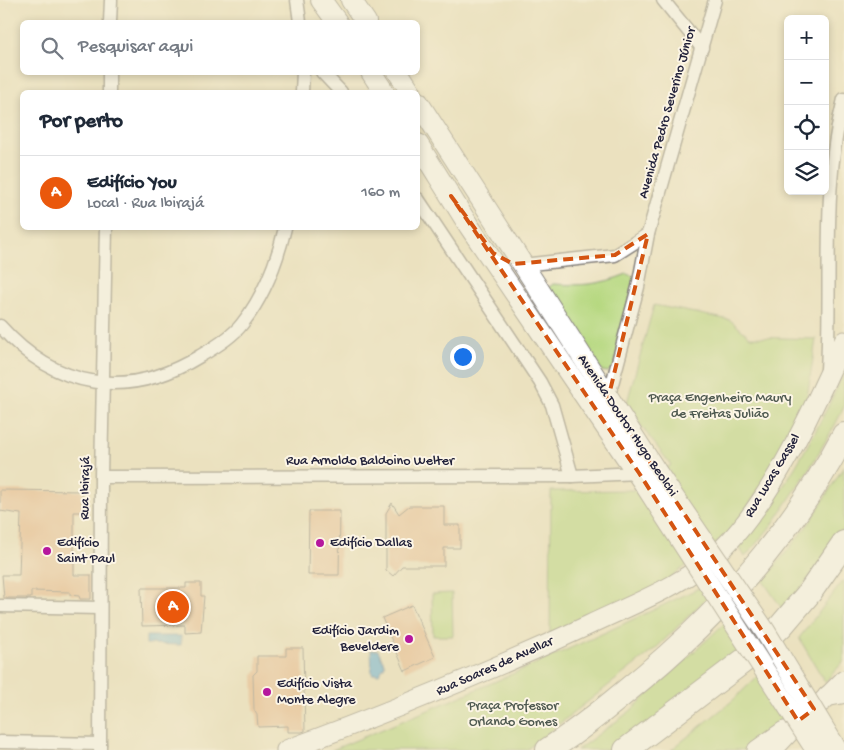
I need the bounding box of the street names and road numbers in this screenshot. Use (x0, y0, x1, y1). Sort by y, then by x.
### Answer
street label: Avenida Pedro Severino Júnior (635, 24, 701, 201)
street label: Avenida Doutor Hugo Beolchi (573, 352, 681, 500)
street label: Rua Lucas Gassel (741, 431, 805, 521)
street label: Rua Arnoldo Baldoino Welter (286, 453, 455, 470)
street label: Rua Ibirajá (77, 455, 95, 520)
street label: Rua Soares de Avellar (434, 633, 557, 700)

